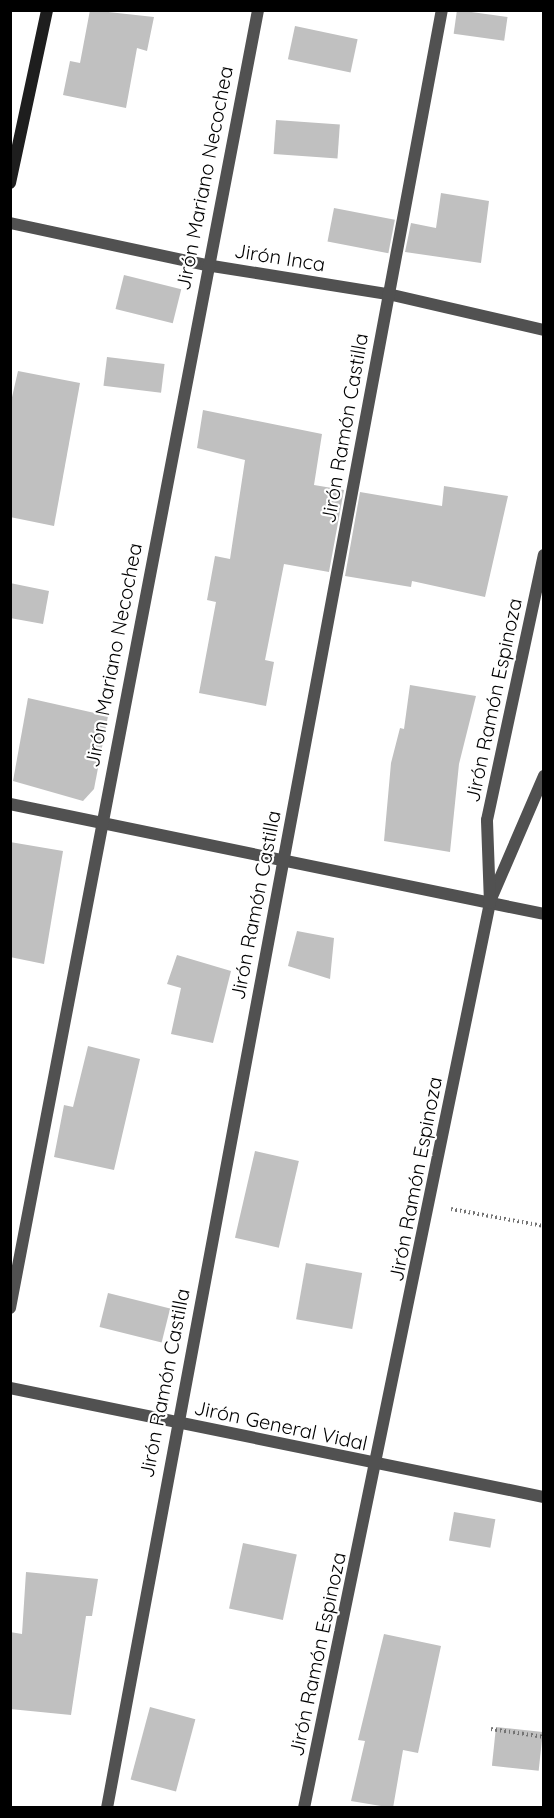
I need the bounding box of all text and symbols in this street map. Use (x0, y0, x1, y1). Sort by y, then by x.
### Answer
street label: Jirón Mariano Necochea (170, 64, 238, 292)
street label: Jirón Inca (233, 238, 327, 276)
street label: Jirón Ramón Castilla (315, 331, 373, 525)
street label: Jirón Mariano Necochea (79, 541, 147, 769)
street label: Jirón Ramón Espinoza (460, 596, 526, 804)
street label: Jirón Ramón Castilla (225, 808, 285, 1002)
street label: Jirón Ramón Espinoza (383, 1075, 447, 1283)
street label: Jirón Ramón Castilla (134, 1286, 194, 1480)
street label: Jirón General Vidal (192, 1395, 370, 1455)
street label: Jirón Ramón Espinoza (284, 1550, 350, 1758)

